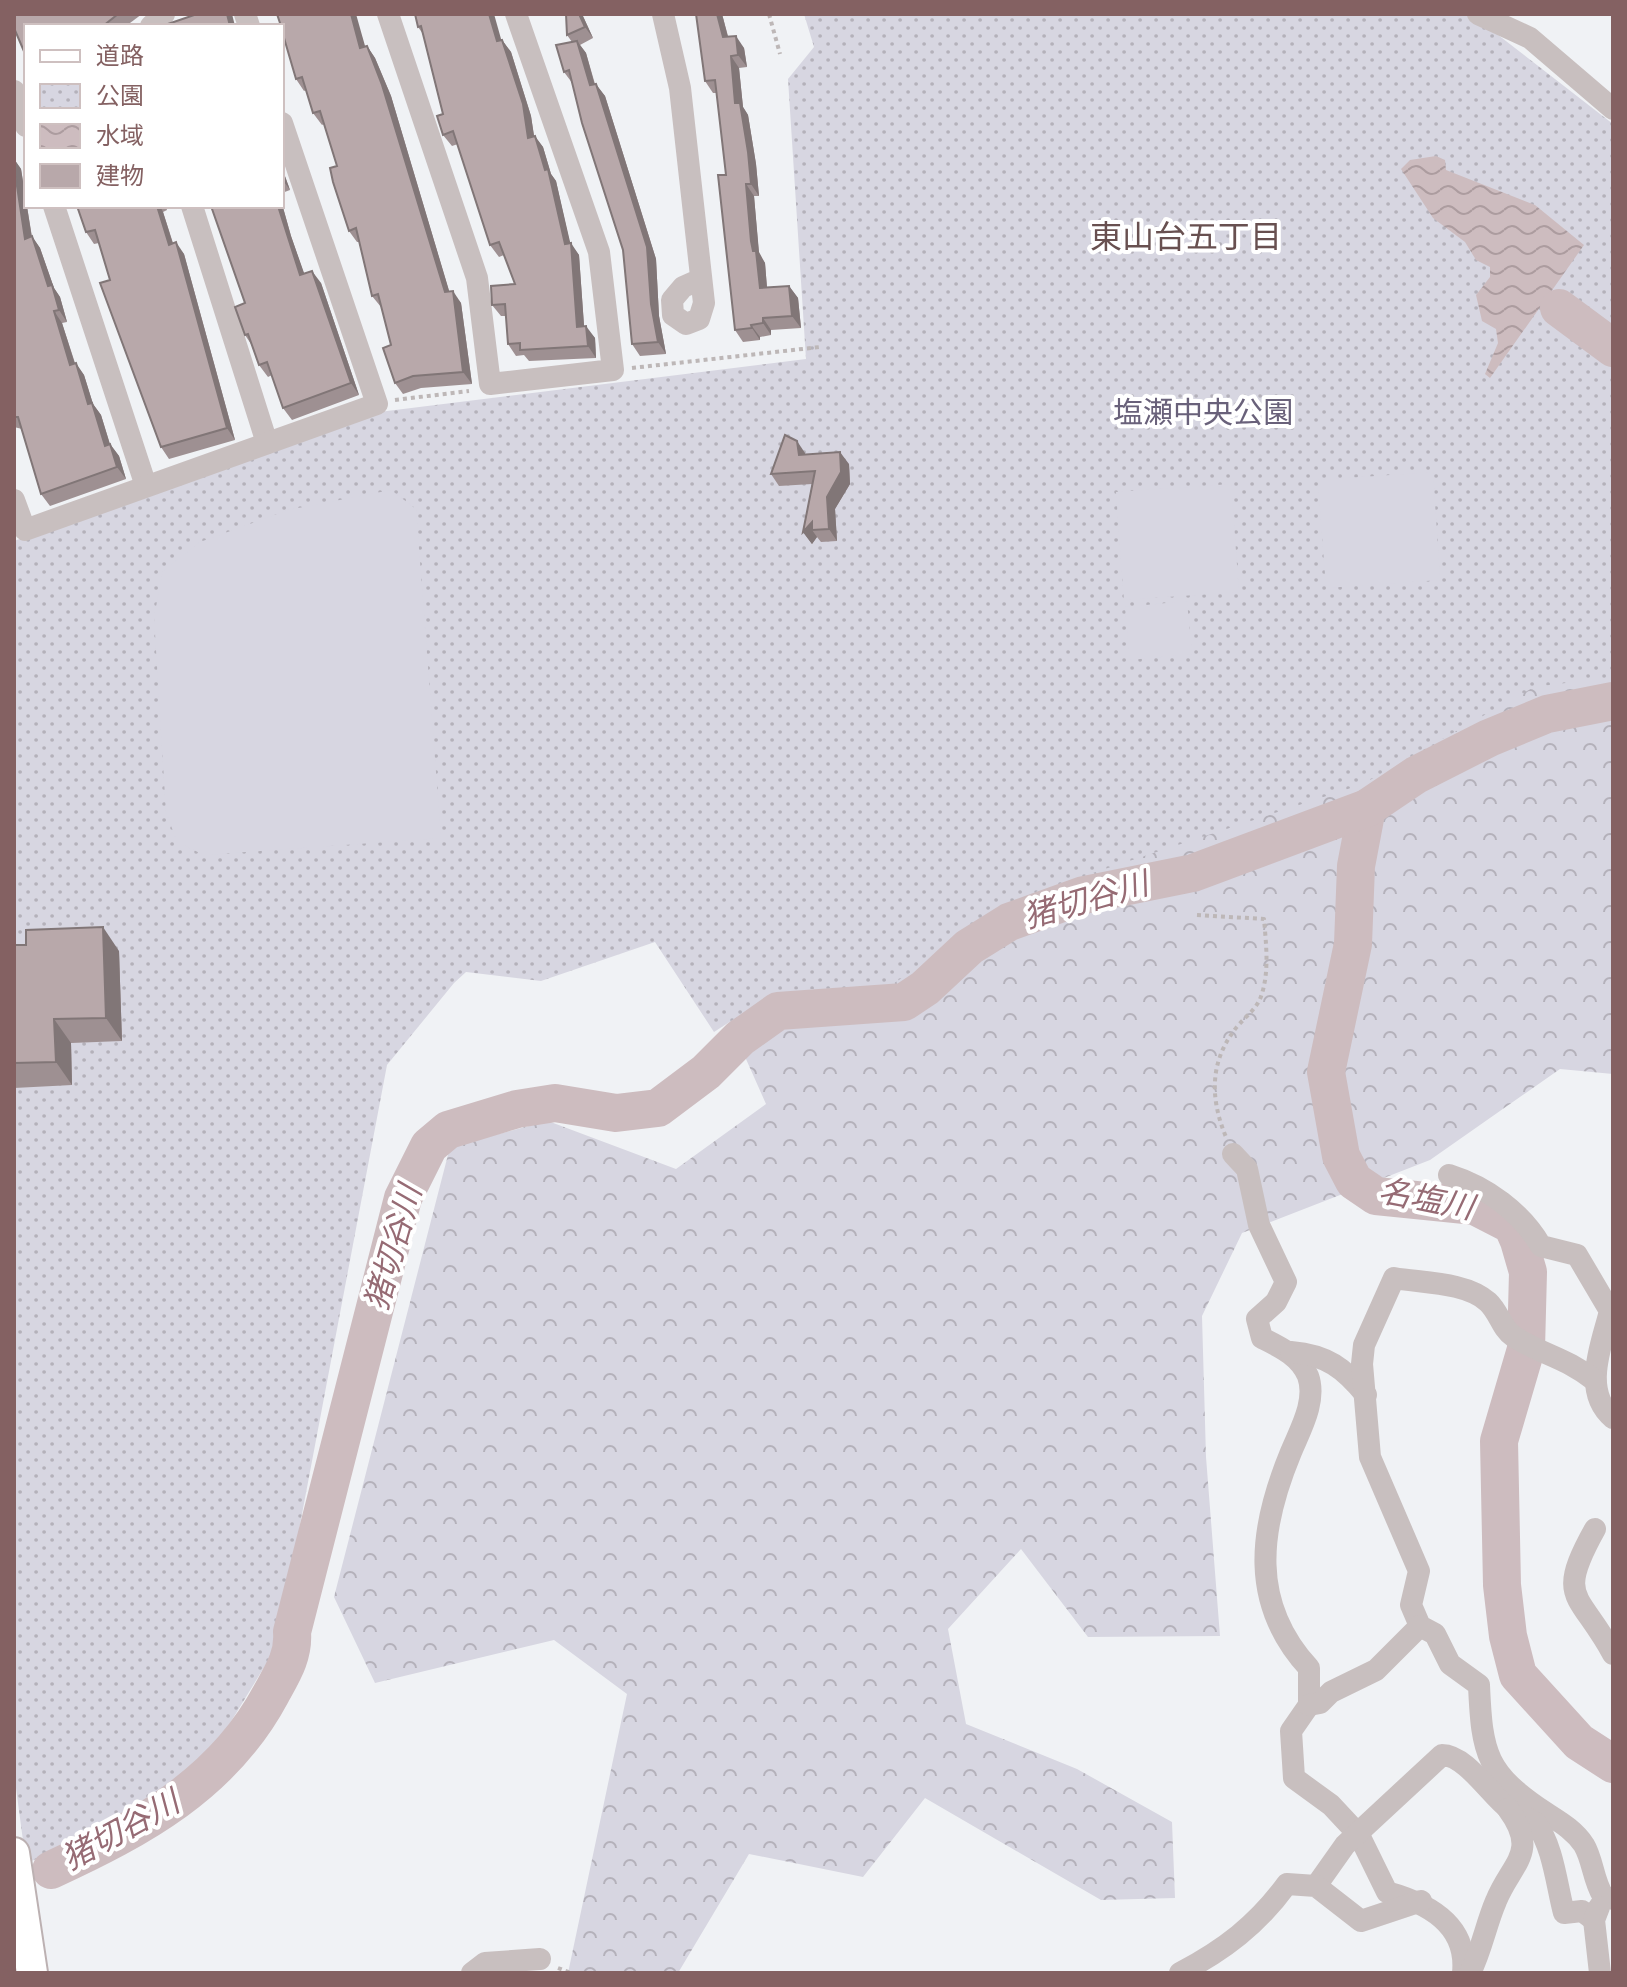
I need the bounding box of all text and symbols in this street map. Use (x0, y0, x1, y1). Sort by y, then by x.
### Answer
legend (24, 24, 284, 208)
text: 道路 (96, 43, 144, 69)
text: 公園 (96, 84, 144, 109)
text: 水域 (96, 123, 144, 149)
text: 建物 (96, 164, 144, 189)
district label: 東山台五丁目 (1090, 221, 1282, 254)
park label: 塩瀬中央公園 (1113, 397, 1293, 429)
water label: 猪切谷川 (1020, 866, 1155, 934)
water label: 名塩川 (1376, 1174, 1479, 1225)
water label: 猪切谷川 (360, 1179, 428, 1314)
water label: 猪切谷川 (57, 1784, 187, 1876)

